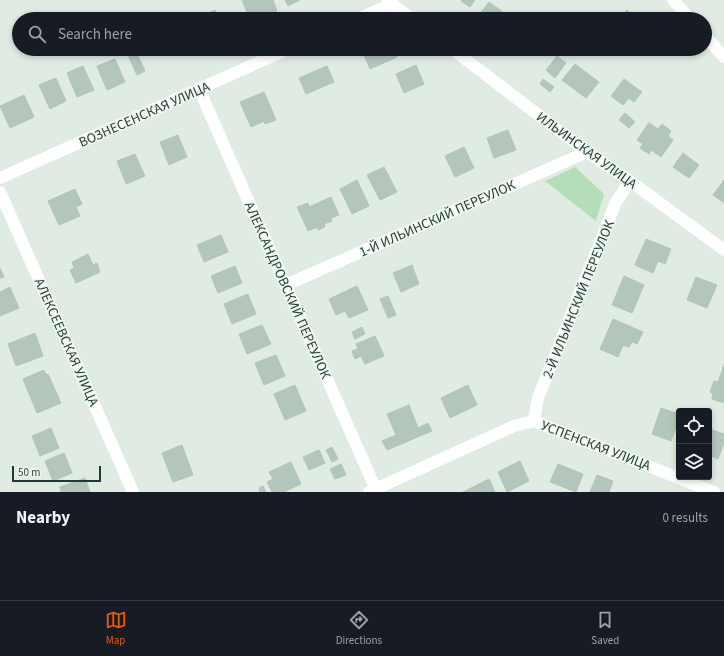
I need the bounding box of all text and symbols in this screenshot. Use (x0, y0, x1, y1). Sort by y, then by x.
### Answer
search box (12, 12, 712, 56)
icon: search (26, 23, 48, 45)
text: Search here (58, 24, 132, 45)
street label: ВОЗНЕСЕНСКАЯ УЛИЦА (76, 77, 213, 153)
street label: ИЛЬИНСКАЯ УЛИЦА (532, 107, 641, 194)
street label: 1-Й ИЛЬИНСКИЙ ПЕРЕУЛОК (356, 175, 520, 262)
street label: АЛЕКСАНДРОВСКИЙ ПЕРЕУЛОК (239, 198, 336, 383)
street label: 2-Й ИЛЬИНСКИЙ ПЕРЕУЛОК (538, 216, 620, 382)
street label: АЛЕКСЕЕВСКАЯ УЛИЦА (29, 275, 104, 410)
map controls (676, 408, 712, 480)
button: locate (676, 408, 712, 444)
street label: УСПЕНСКАЯ УЛИЦА (538, 416, 654, 476)
button: layers (676, 444, 712, 480)
scale bar (12, 464, 101, 483)
text: 50 m (18, 465, 40, 480)
text: Nearby (16, 506, 70, 530)
text: 0 results (663, 509, 708, 527)
tab: Map (105, 609, 127, 648)
tab: Directions (336, 609, 382, 648)
tab: Saved (591, 609, 619, 648)

